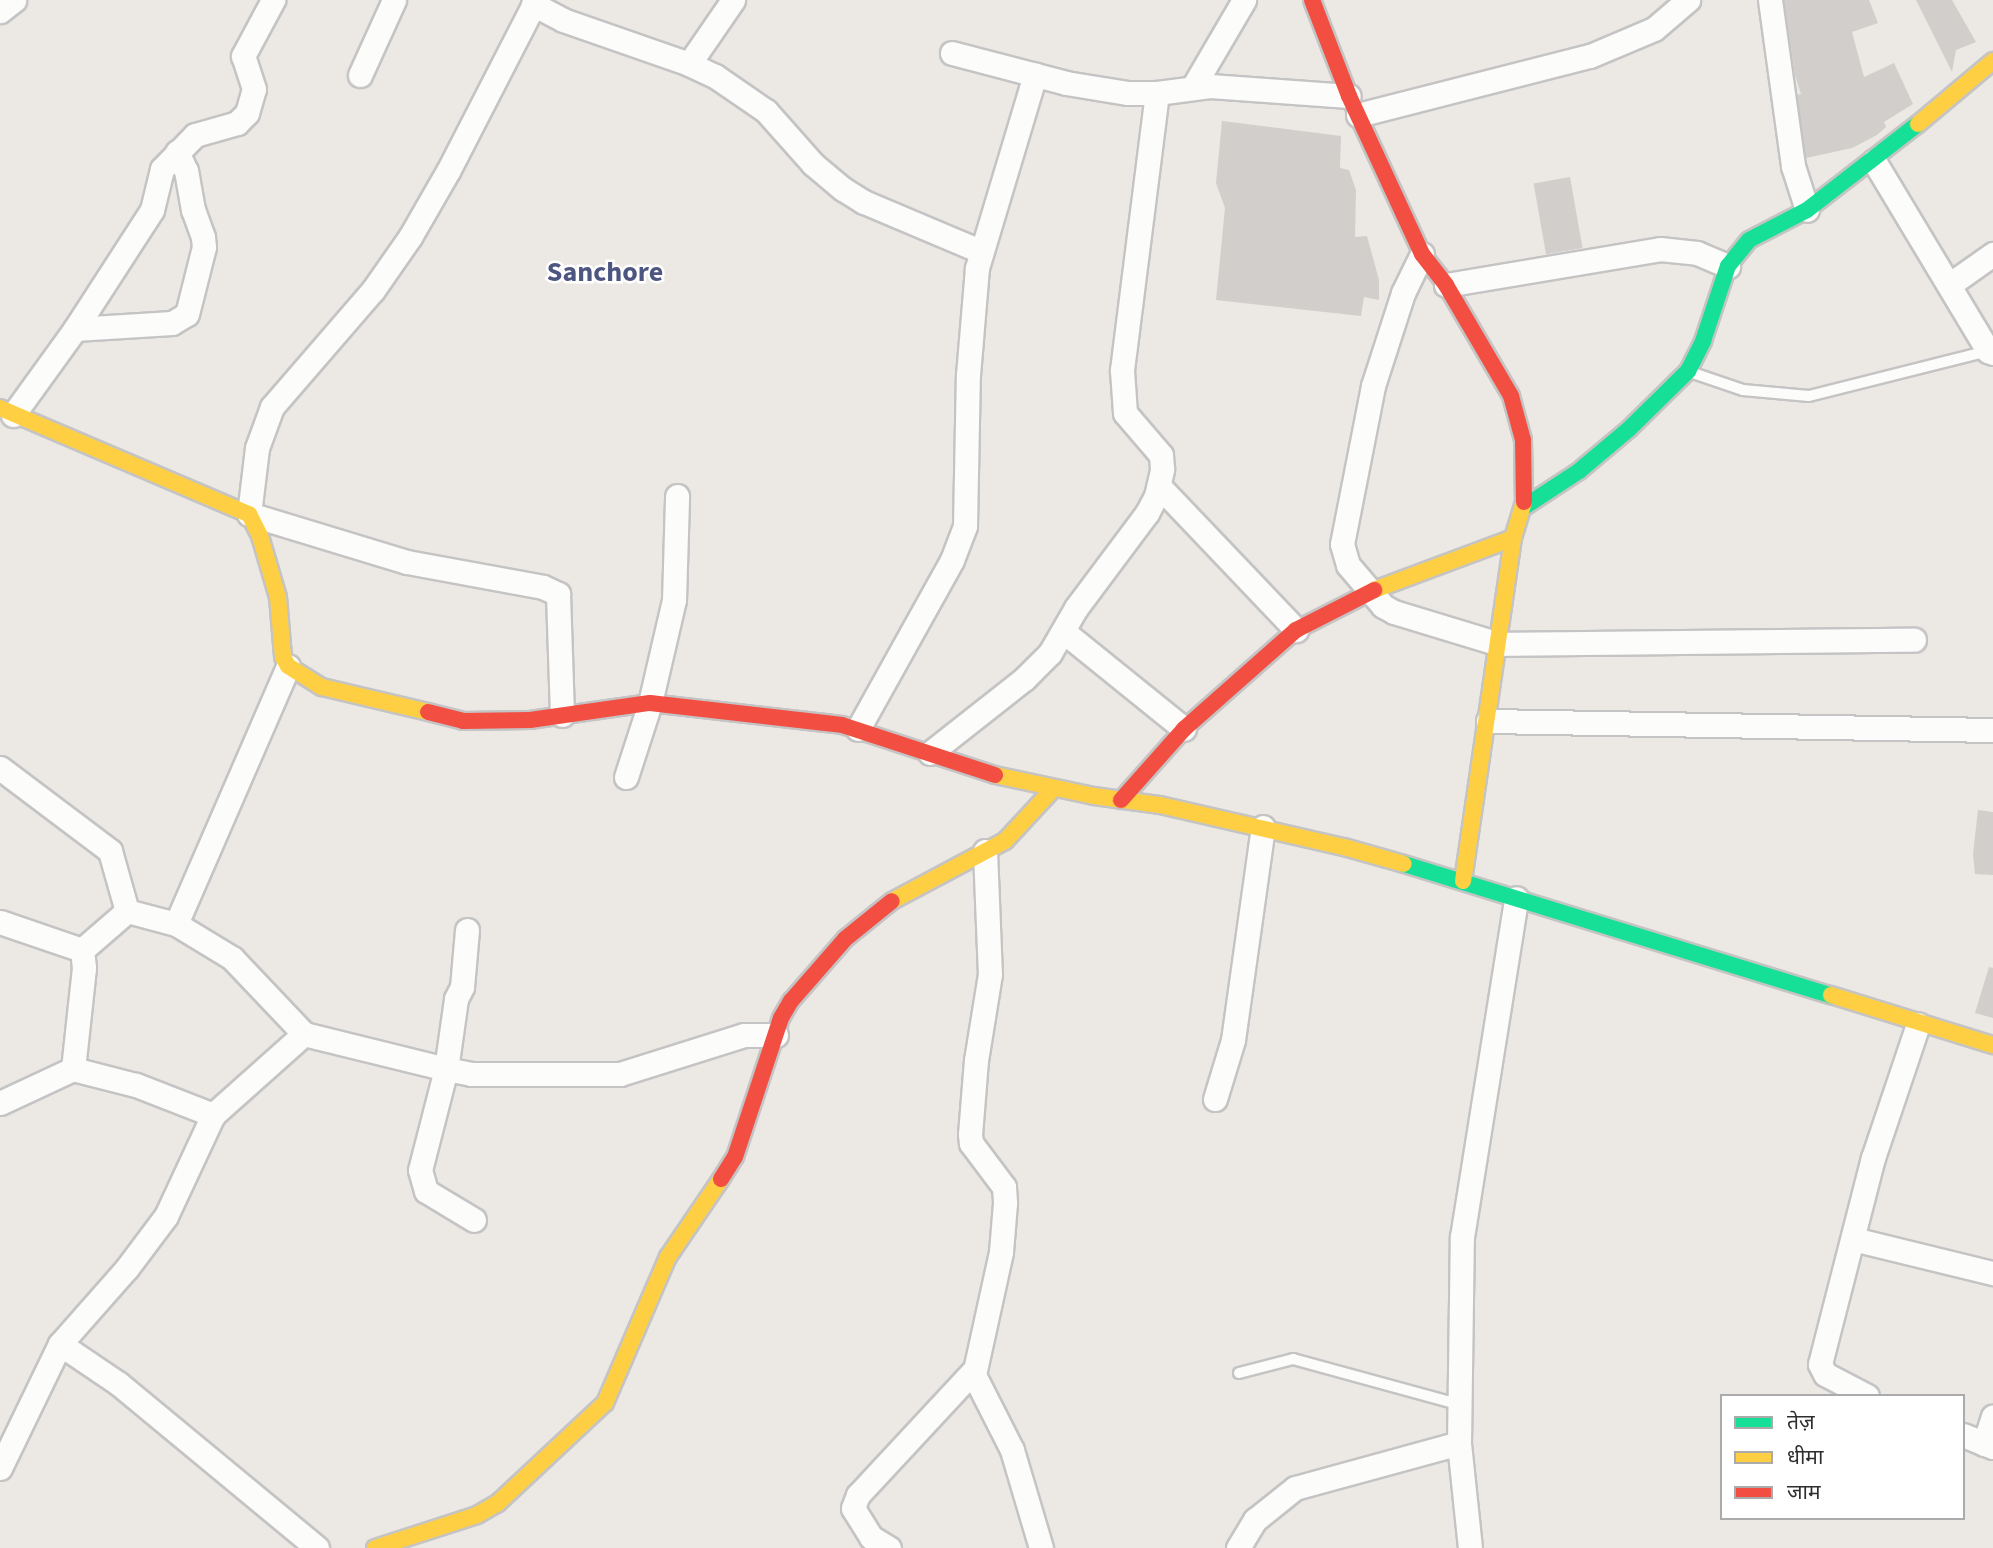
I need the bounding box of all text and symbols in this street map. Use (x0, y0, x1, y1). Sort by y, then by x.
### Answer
district label: Sanchore (547, 255, 663, 289)
legend (1720, 1394, 1965, 1520)
text: तेज़ (1787, 1407, 1815, 1437)
text: धीमा (1787, 1442, 1823, 1472)
text: जाम (1787, 1477, 1821, 1507)

